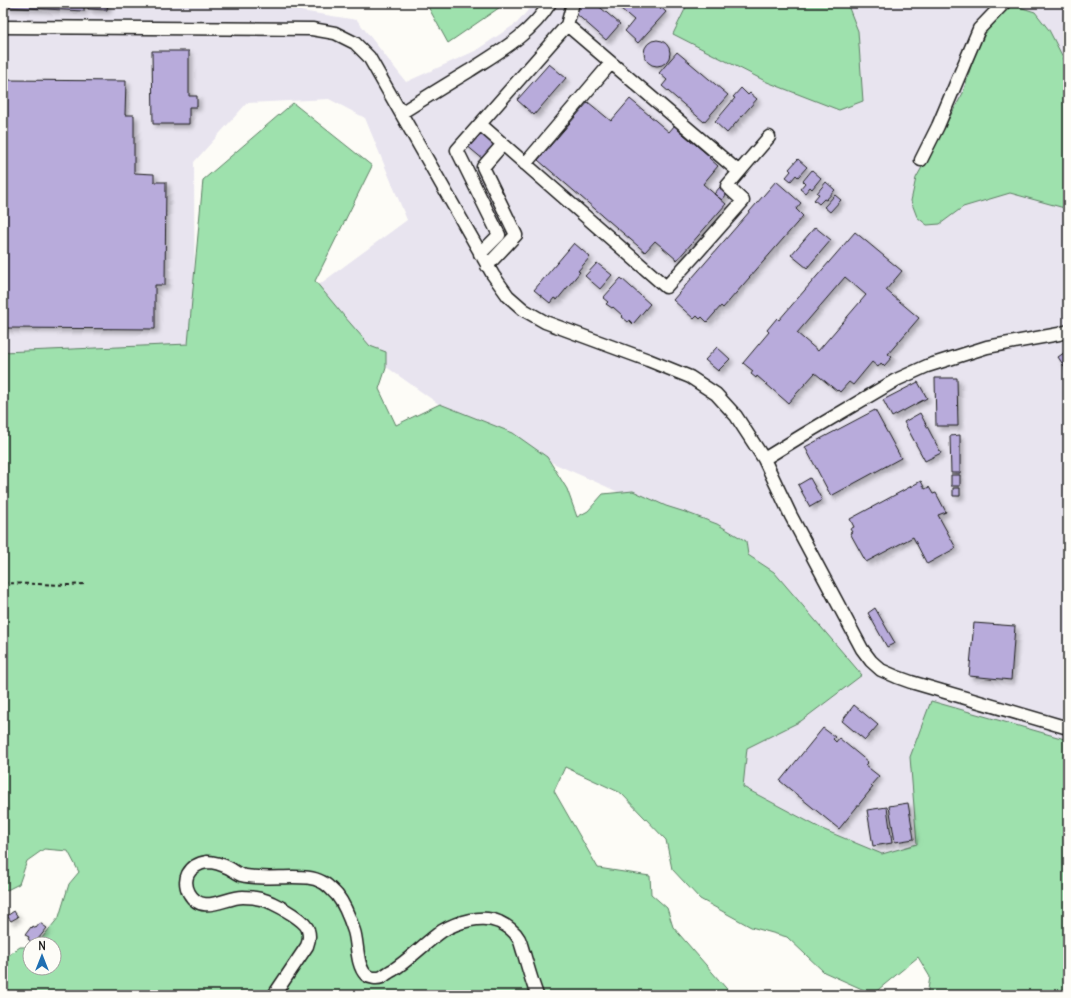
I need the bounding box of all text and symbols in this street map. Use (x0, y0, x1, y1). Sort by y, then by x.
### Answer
north arrow (22, 936, 62, 976)
text: N (38, 939, 46, 953)

